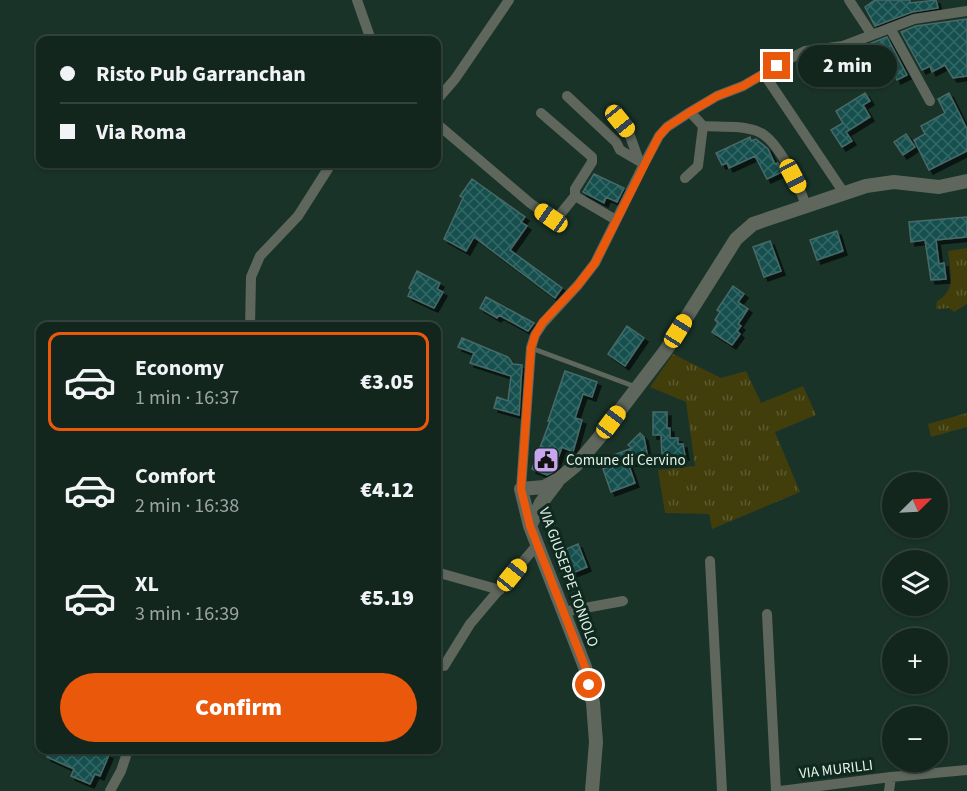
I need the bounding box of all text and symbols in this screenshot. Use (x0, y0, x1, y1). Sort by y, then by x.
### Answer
callout: 2 min (798, 45, 897, 87)
route end (763, 52, 790, 79)
text: 2 min (823, 52, 872, 80)
text: Risto Pub Garranchan (96, 58, 306, 90)
car (602, 101, 638, 141)
text: Via Roma (96, 116, 186, 148)
car (777, 156, 809, 196)
car (531, 200, 571, 236)
car (661, 311, 695, 351)
text: Economy (135, 352, 224, 384)
icon: car (63, 355, 117, 409)
text: €3.05 (360, 366, 414, 398)
text: 1 min · 16:37 (135, 384, 239, 412)
car (593, 402, 629, 442)
public building icon: Comune di Cervino (531, 445, 561, 475)
place label: Comune di Cervino (566, 450, 686, 471)
text: Comfort (135, 460, 216, 492)
icon: car (63, 463, 117, 517)
north arrow (882, 472, 948, 538)
map controls (882, 472, 948, 772)
text: €4.12 (360, 474, 414, 506)
text: 2 min · 16:38 (135, 492, 239, 520)
street label: VIA GIUSEPPE TONIOLO (533, 504, 604, 650)
button: layers (882, 550, 948, 616)
car (494, 555, 530, 595)
text: XL (135, 568, 159, 600)
icon: car (63, 571, 117, 625)
text: €5.19 (360, 582, 414, 614)
text: 3 min · 16:39 (135, 600, 239, 628)
button: + (882, 628, 948, 694)
route start (575, 671, 602, 698)
button: Confirm (60, 673, 417, 742)
button: − (882, 706, 948, 772)
street label: VIA MURILLI (798, 755, 874, 784)

